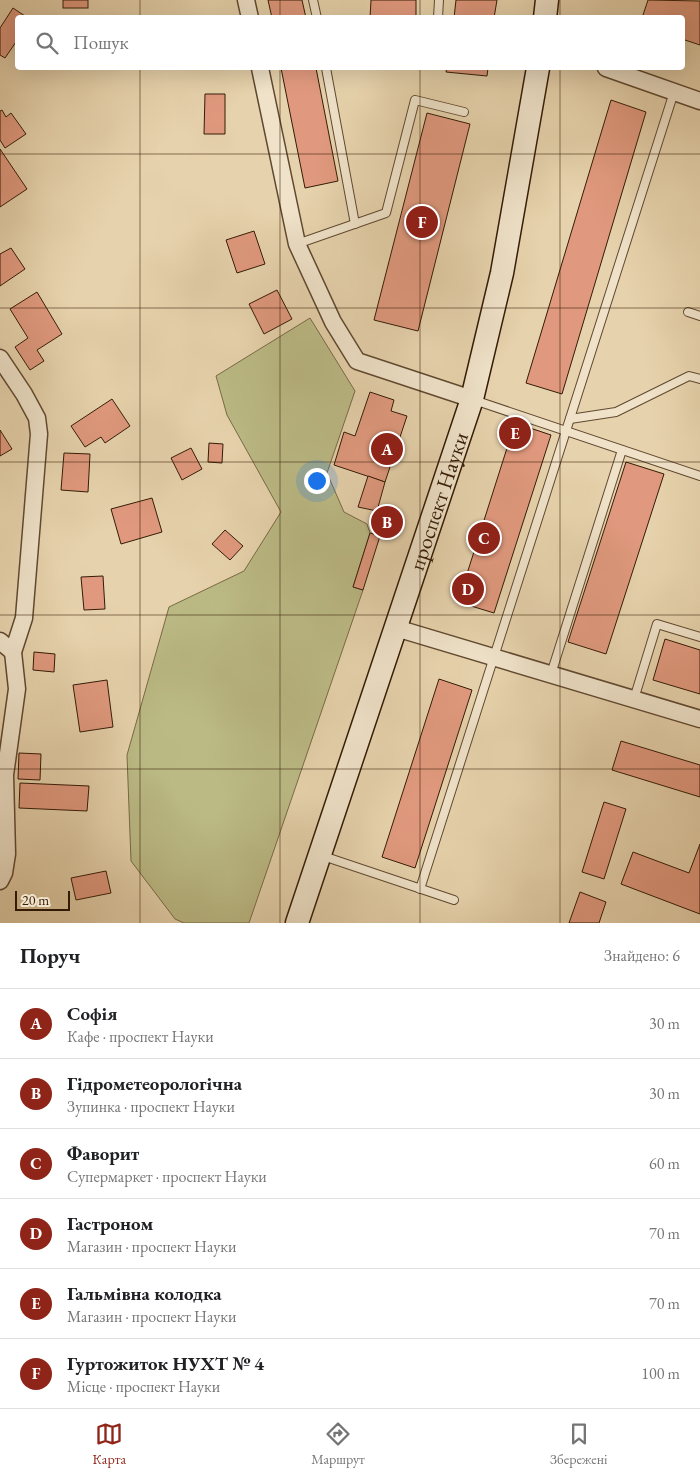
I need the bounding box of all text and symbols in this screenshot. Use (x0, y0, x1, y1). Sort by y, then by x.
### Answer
search box (15, 15, 685, 70)
icon: search (33, 29, 61, 57)
text: Пошук (73, 30, 129, 55)
pin: F (406, 203, 438, 241)
pin: E (499, 414, 531, 452)
street label: проспект Науки (402, 428, 475, 574)
pin: A (371, 430, 403, 468)
your location (304, 468, 330, 494)
pin: B (371, 503, 403, 541)
pin: C (468, 519, 500, 557)
pin: D (452, 570, 484, 608)
scale bar (15, 888, 70, 911)
text: 20 m (22, 891, 49, 909)
text: Поруч (20, 942, 80, 969)
text: Знайдено: 6 (604, 945, 680, 966)
text: Софія (67, 1001, 117, 1026)
text: A (30, 1013, 42, 1034)
text: 30 m (649, 1013, 680, 1034)
text: Кафе · проспект Науки (67, 1026, 214, 1047)
text: Гідрометеорологічна (67, 1071, 242, 1096)
text: B (31, 1083, 41, 1104)
text: 30 m (649, 1083, 680, 1104)
text: Зупинка · проспект Науки (67, 1096, 235, 1117)
text: Фаворит (67, 1141, 139, 1166)
text: C (30, 1153, 42, 1174)
text: 60 m (649, 1153, 680, 1174)
text: Супермаркет · проспект Науки (67, 1166, 267, 1187)
text: Гастроном (67, 1211, 153, 1236)
text: D (30, 1223, 42, 1244)
text: 70 m (649, 1223, 680, 1244)
text: Магазин · проспект Науки (67, 1236, 236, 1257)
text: Гальмівна колодка (67, 1281, 222, 1306)
text: E (31, 1293, 41, 1314)
text: 70 m (649, 1293, 680, 1314)
text: Магазин · проспект Науки (67, 1306, 236, 1327)
text: Гуртожиток НУХТ № 4 (67, 1351, 264, 1376)
text: F (32, 1363, 40, 1384)
text: 100 m (641, 1363, 680, 1384)
text: Місце · проспект Науки (67, 1376, 220, 1397)
tab: Карта (93, 1420, 126, 1468)
tab: Маршрут (311, 1420, 365, 1468)
tab: Збережені (550, 1420, 607, 1468)

